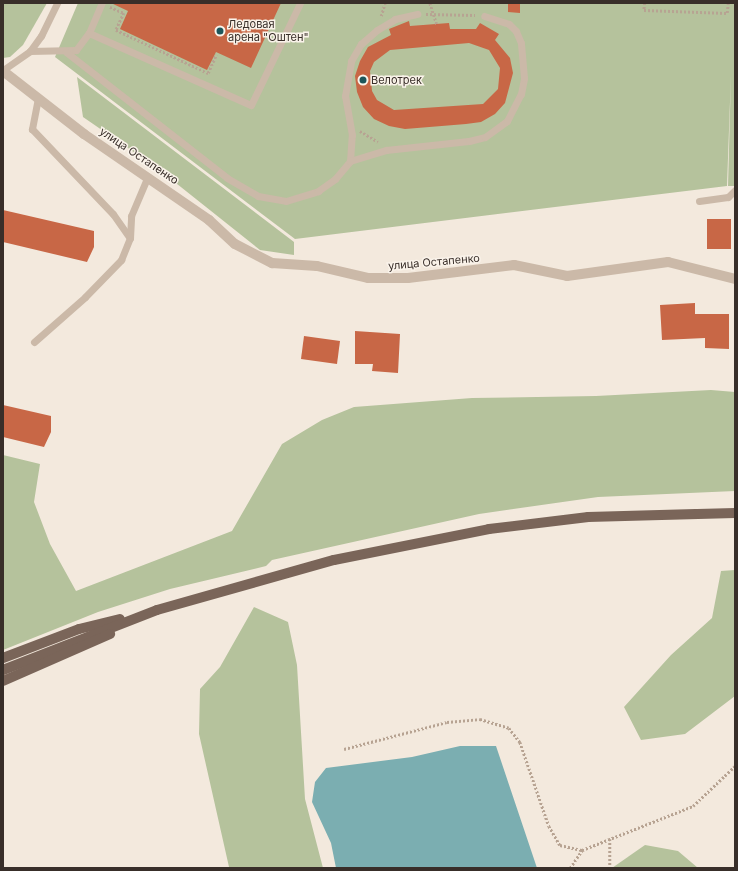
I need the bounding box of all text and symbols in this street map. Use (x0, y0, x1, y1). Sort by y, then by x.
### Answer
place label: Ледовая арена "Оштен" (228, 18, 309, 44)
marker: Ледовая арена "Оштен" (215, 26, 225, 36)
place label: Велотрек (371, 73, 422, 87)
marker: Велотрек (358, 75, 368, 85)
street label: улица Остапенко (97, 125, 181, 187)
street label: улица Остапенко (388, 251, 480, 273)

